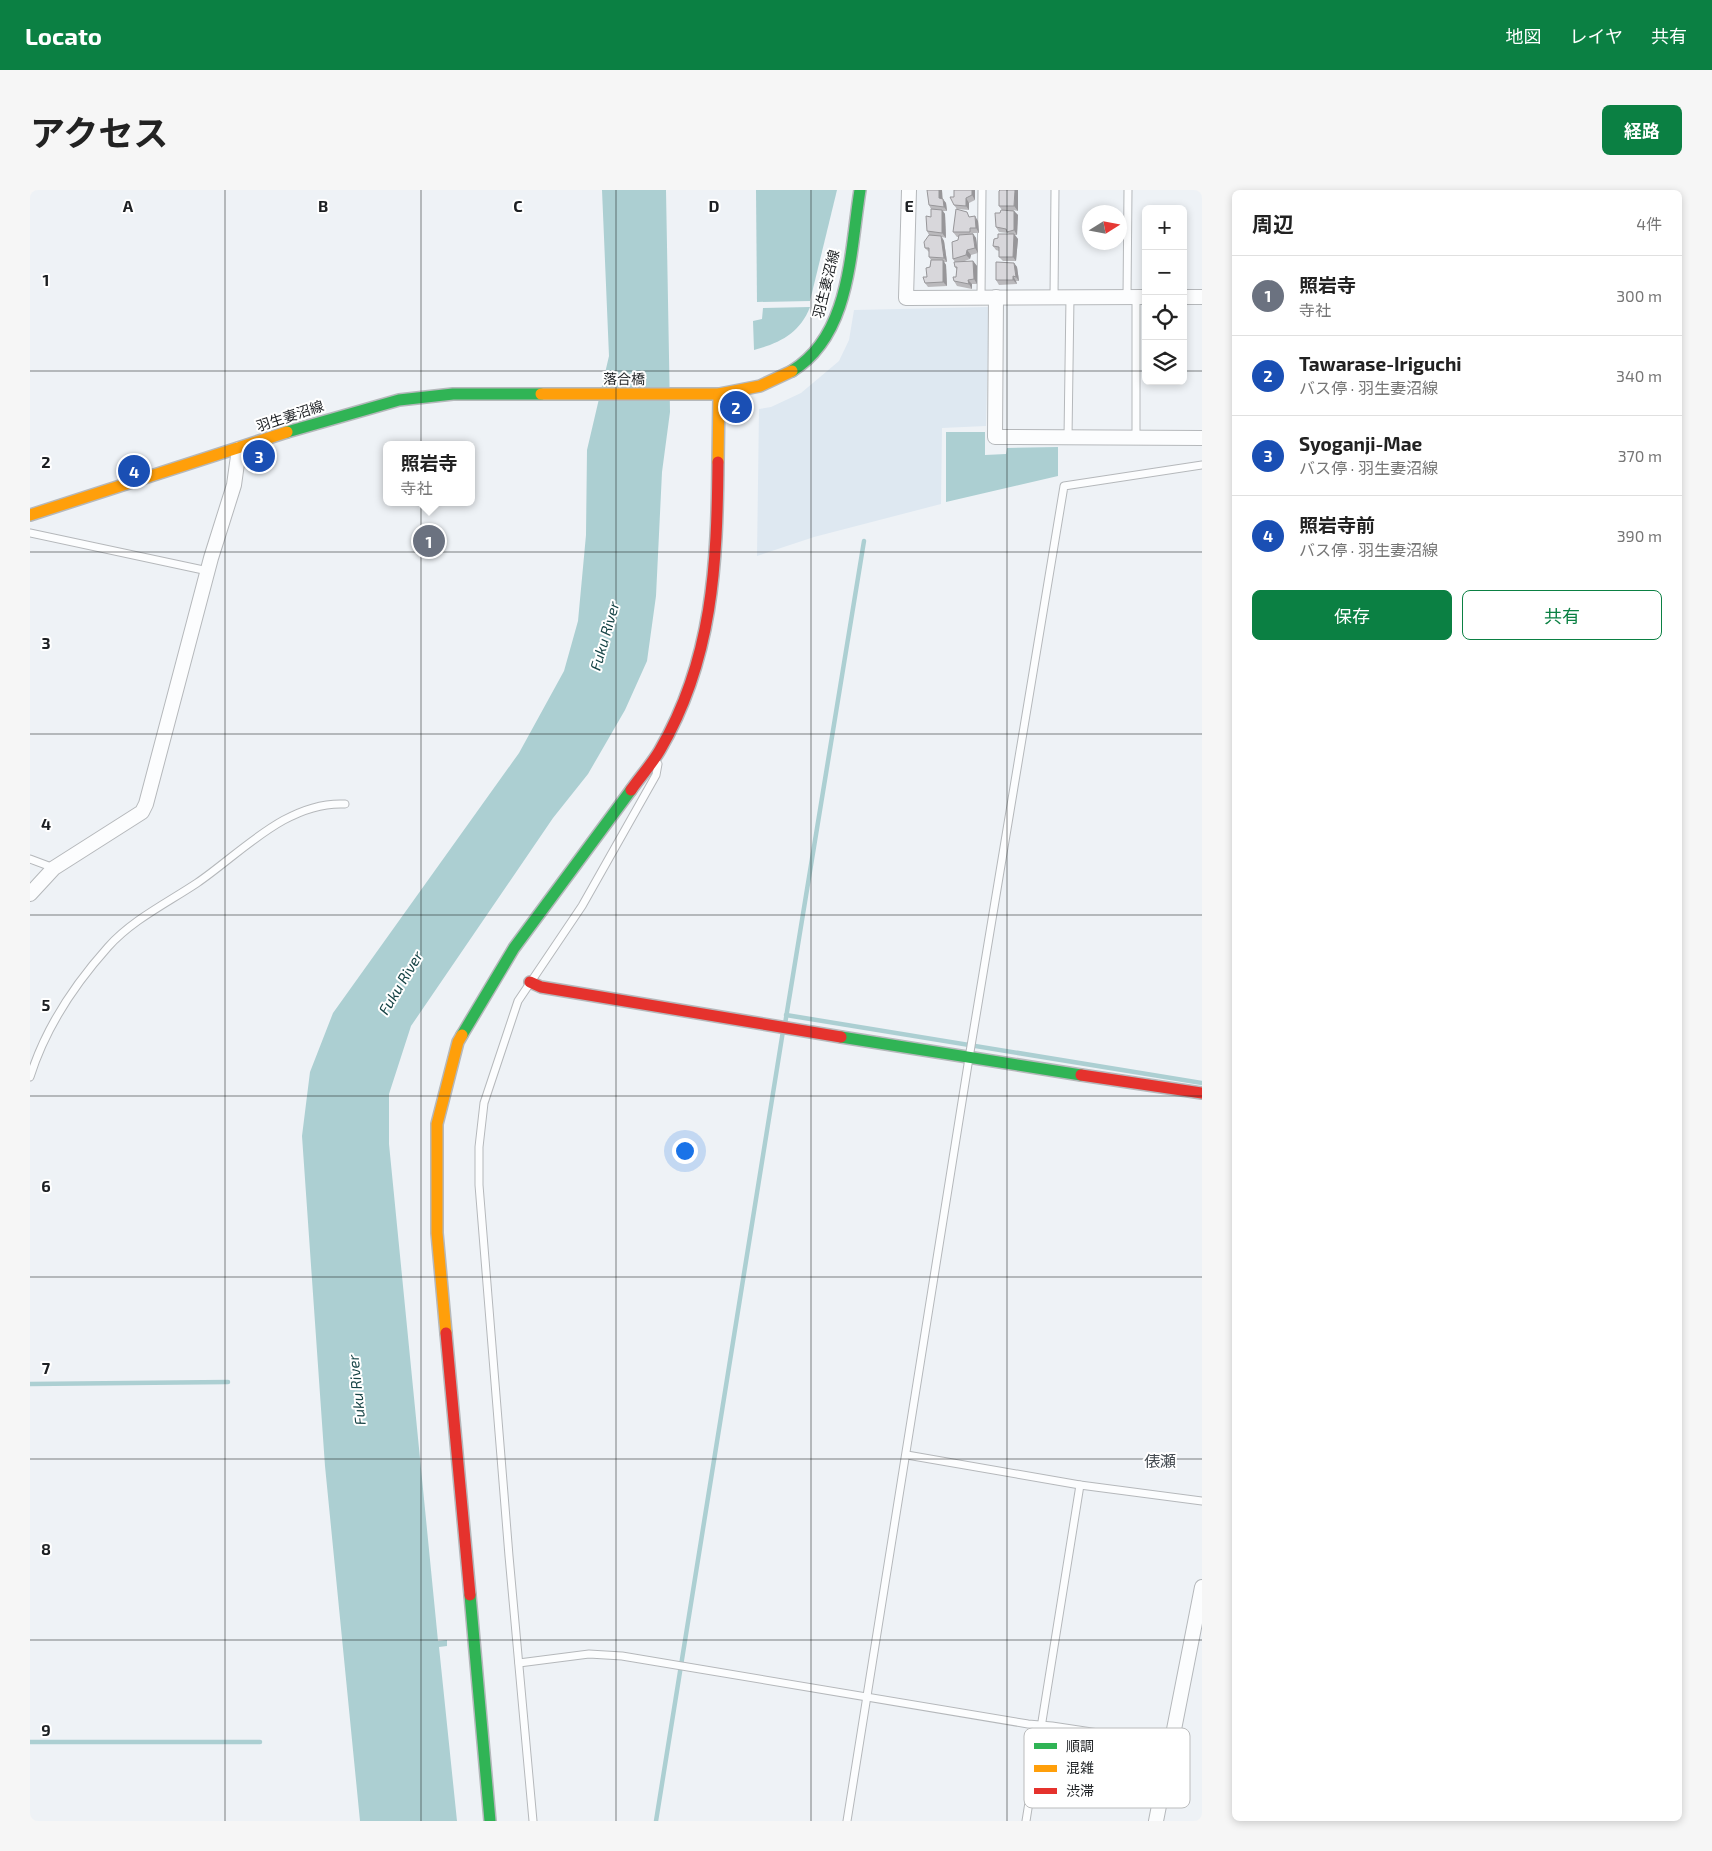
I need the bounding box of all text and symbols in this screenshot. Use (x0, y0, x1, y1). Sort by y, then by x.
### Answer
text: Locato (25, 21, 102, 50)
text: 地図 (1506, 25, 1542, 47)
text: レイヤ (1570, 25, 1623, 47)
text: 共有 (1651, 25, 1687, 47)
button: 経路 (1602, 105, 1682, 155)
text: アクセス (30, 111, 168, 153)
text: A (123, 196, 134, 215)
text: B (318, 196, 328, 215)
text: C (513, 196, 523, 215)
text: D (709, 196, 720, 215)
text: E (904, 196, 914, 215)
north arrow (1082, 205, 1127, 250)
map controls (1142, 205, 1187, 385)
button: + (1142, 205, 1187, 250)
text: 周辺 (1252, 211, 1294, 236)
text: 4件 (1636, 214, 1662, 233)
street label: 羽生妻沼線 (809, 248, 842, 320)
button: − (1142, 250, 1187, 295)
text: 1 (43, 270, 49, 289)
text: 照岩寺 (1299, 273, 1356, 296)
text: 1 (1265, 286, 1271, 305)
text: 300 m (1616, 286, 1662, 305)
button: locate (1142, 295, 1187, 340)
text: 寺社 (1299, 300, 1331, 319)
button: layers (1142, 340, 1187, 385)
text: Tawarase-Iriguchi (1299, 352, 1462, 375)
text: 2 (1263, 366, 1273, 385)
text: 340 m (1616, 366, 1662, 385)
street label: 落合橋 (603, 370, 645, 387)
text: バス停 · 羽生妻沼線 (1299, 378, 1438, 397)
pin: 2 (720, 388, 752, 426)
street label: 羽生妻沼線 (254, 397, 326, 434)
text: Syoganji-Mae (1299, 432, 1422, 455)
pin: 3 (243, 437, 275, 475)
popup (383, 441, 475, 506)
text: 3 (1263, 446, 1273, 465)
text: 370 m (1618, 446, 1662, 465)
text: 照岩寺 (400, 451, 458, 474)
text: 2 (41, 452, 51, 471)
pin: 4 (118, 452, 150, 490)
text: バス停 · 羽生妻沼線 (1299, 458, 1438, 477)
text: 寺社 (400, 478, 433, 497)
text: 照岩寺前 (1299, 513, 1375, 536)
pin: 1 (413, 522, 445, 560)
text: 4 (1263, 526, 1273, 545)
text: 390 m (1617, 526, 1662, 545)
text: バス停 · 羽生妻沼線 (1299, 540, 1438, 559)
button: 保存 (1252, 590, 1452, 640)
button: 共有 (1462, 590, 1662, 640)
water label: Fuku River (586, 598, 623, 672)
text: 3 (41, 633, 51, 652)
text: 4 (41, 814, 51, 833)
water label: Fuku River (374, 947, 427, 1018)
text: 5 (42, 995, 51, 1014)
your location (672, 1138, 698, 1164)
text: 6 (41, 1176, 51, 1195)
water label: Fuku River (343, 1353, 369, 1426)
text: 7 (42, 1358, 51, 1377)
district label: 俵瀬 (1144, 1451, 1176, 1470)
text: 8 (41, 1539, 51, 1558)
text: 9 (41, 1720, 51, 1739)
legend (1024, 1728, 1190, 1808)
text: 順調 (1066, 1737, 1094, 1754)
text: 混雑 (1066, 1759, 1094, 1776)
text: 渋滞 (1066, 1782, 1094, 1799)

